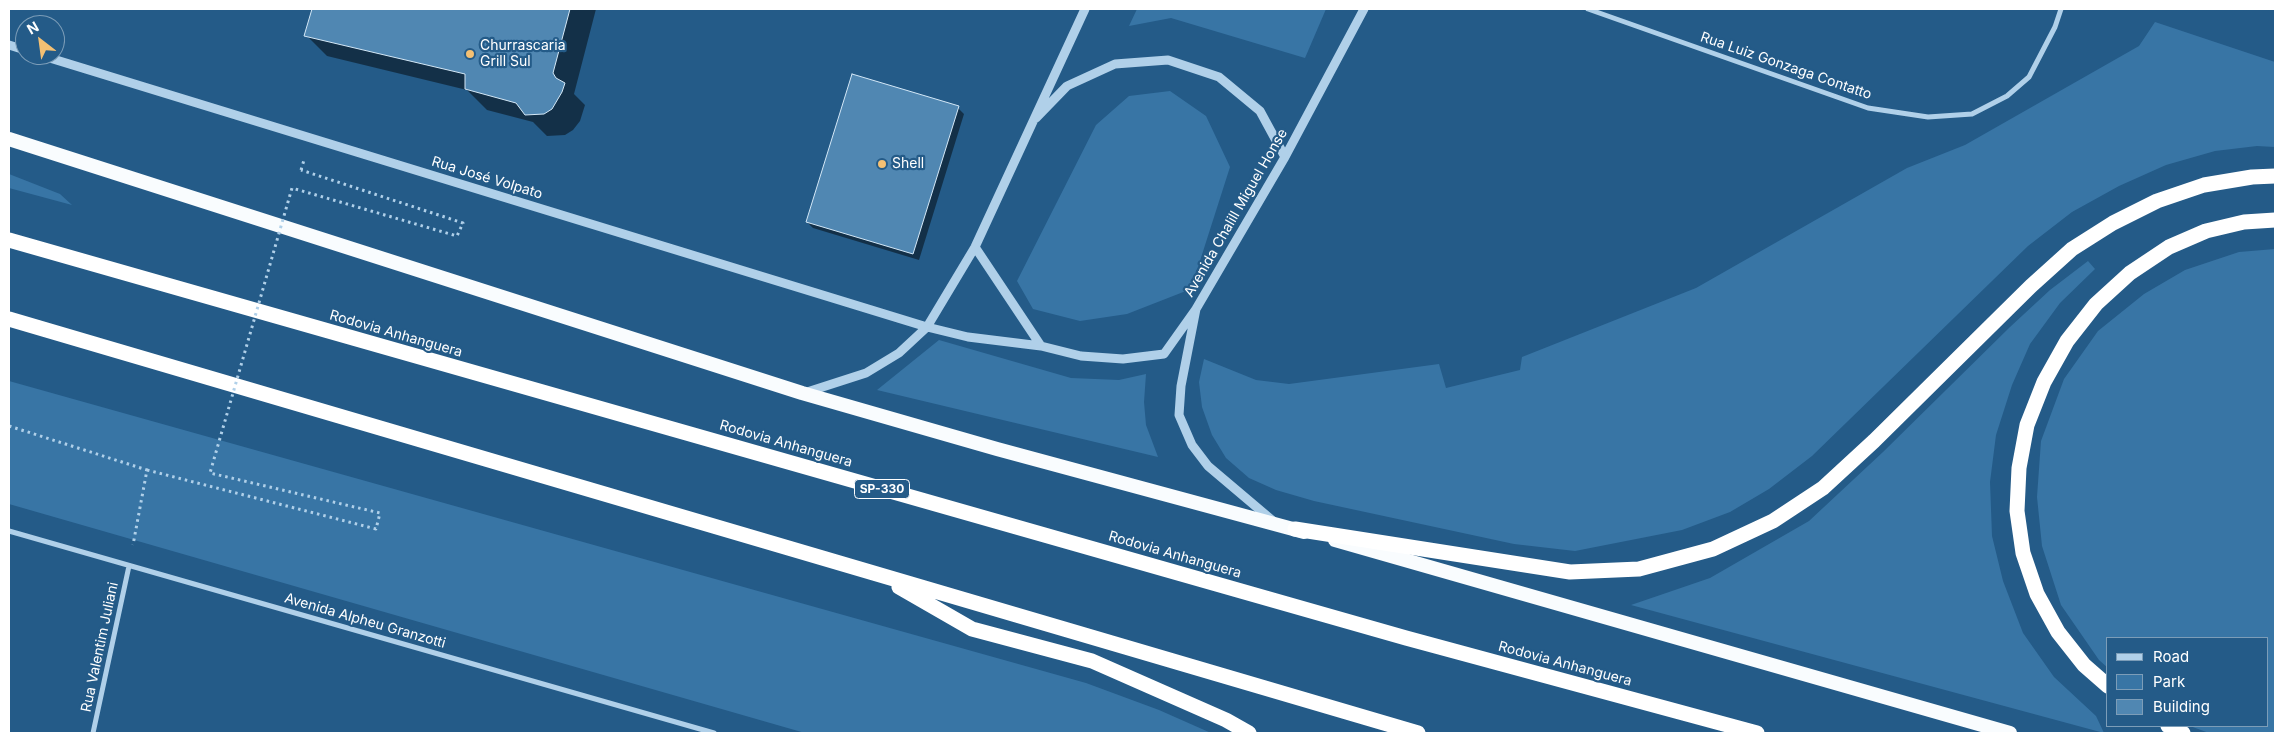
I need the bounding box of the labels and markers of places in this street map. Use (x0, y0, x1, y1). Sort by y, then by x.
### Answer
place label: Churrascaria Grill Sul (480, 38, 566, 70)
marker: Churrascaria Grill Sul (464, 48, 476, 60)
place label: Shell (892, 156, 924, 172)
marker: Shell (876, 158, 888, 170)

